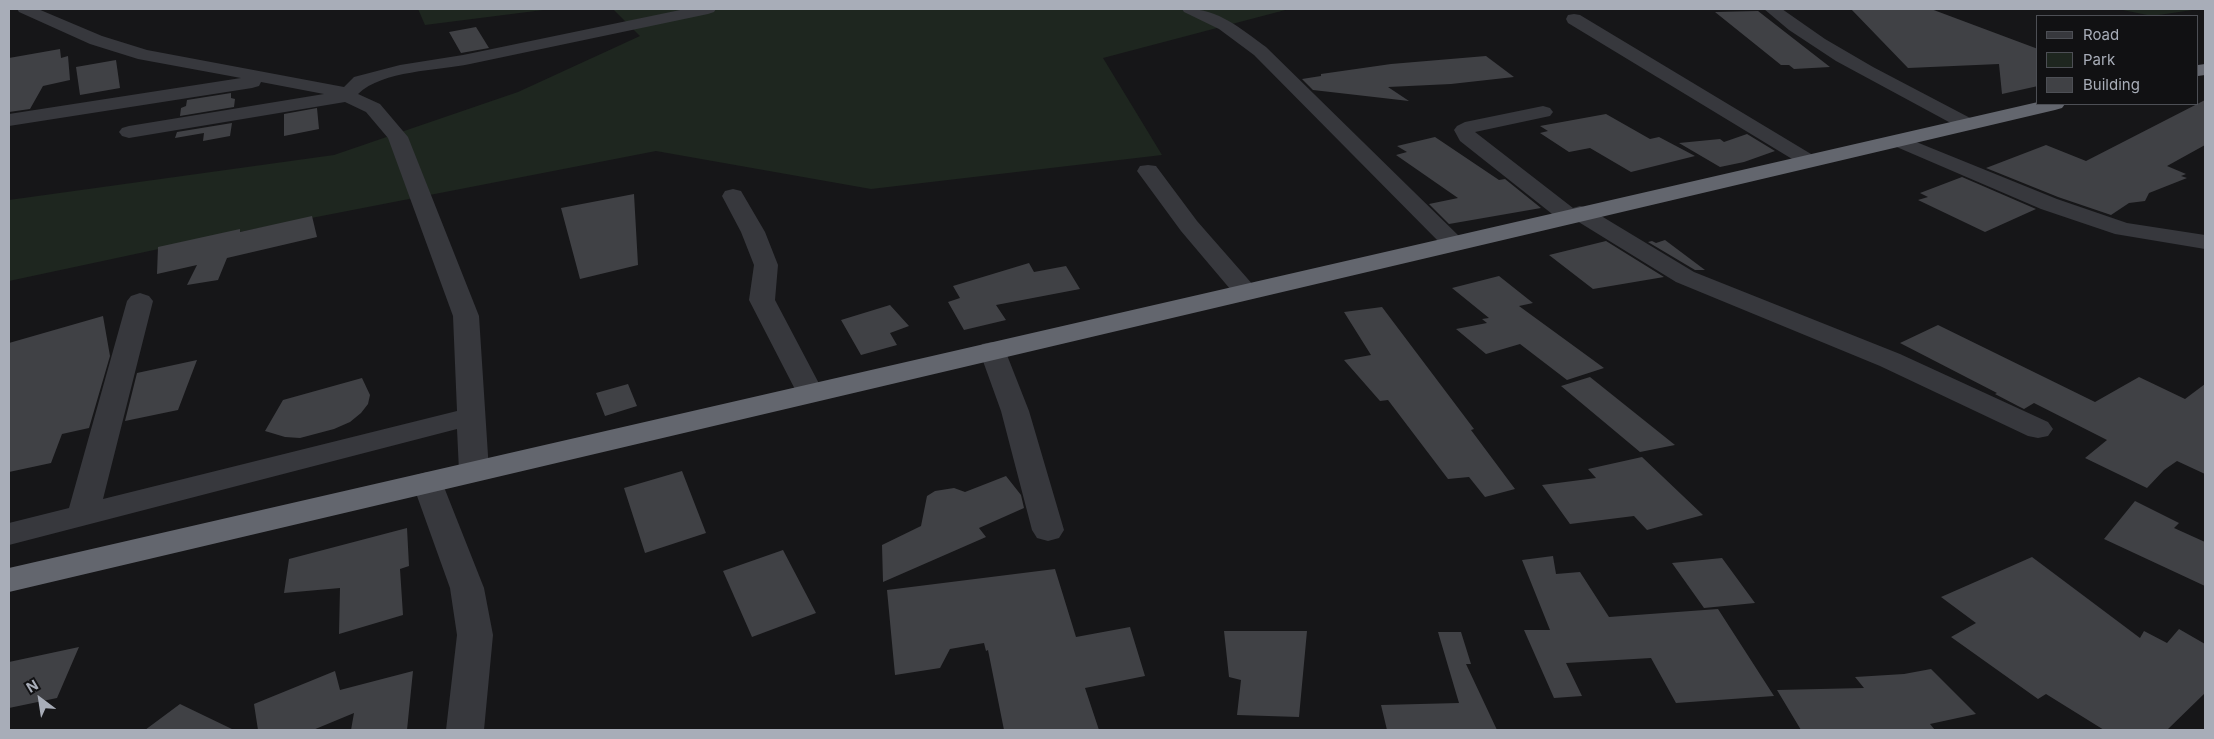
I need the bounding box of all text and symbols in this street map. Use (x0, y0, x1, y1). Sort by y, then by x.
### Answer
legend (2036, 15, 2199, 105)
text: Road (2083, 25, 2119, 44)
text: Park (2083, 50, 2115, 69)
text: Building (2083, 75, 2140, 94)
north arrow (15, 674, 65, 724)
text: N (23, 676, 41, 696)

